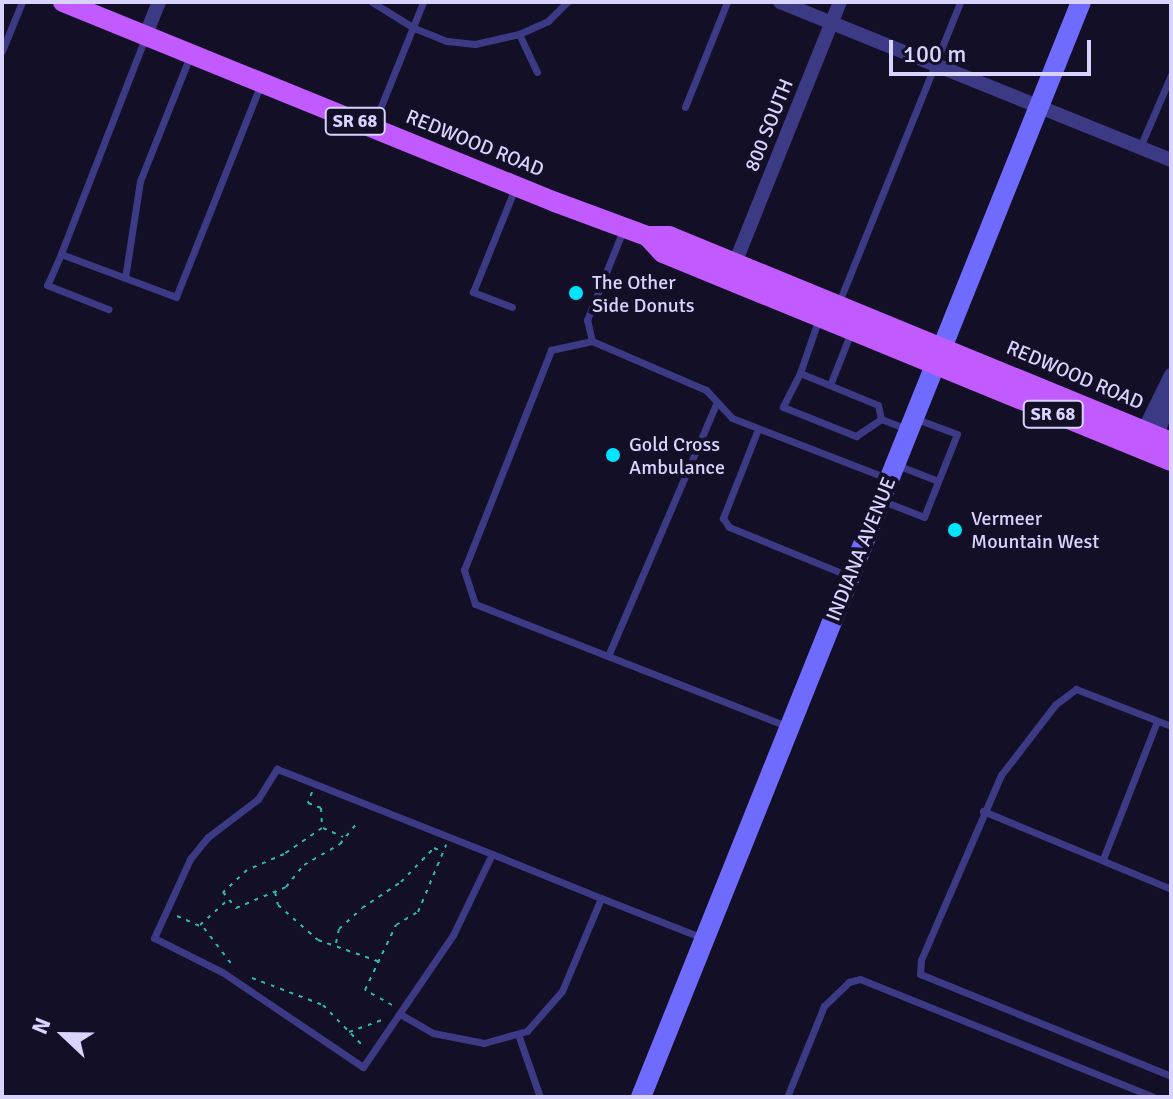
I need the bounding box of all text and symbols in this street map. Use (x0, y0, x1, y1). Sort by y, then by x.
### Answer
scale bar (893, 24, 1095, 74)
text: 100 m (903, 39, 966, 69)
street label: 800 SOUTH (740, 75, 798, 175)
street label: REDWOOD ROAD (403, 104, 547, 182)
road number: SR 68 (323, 107, 387, 135)
place label: The Other Side Donuts (592, 270, 694, 317)
marker: The Other Side Donuts (567, 284, 585, 302)
street label: REDWOOD ROAD (1003, 335, 1147, 415)
road number: SR 68 (1021, 400, 1085, 428)
place label: Gold Cross Ambulance (629, 432, 725, 479)
marker: Gold Cross Ambulance (604, 446, 622, 464)
street label: INDIANA AVENUE (821, 474, 901, 624)
place label: Vermeer Mountain West (971, 506, 1099, 553)
marker: Vermeer Mountain West (946, 521, 964, 539)
north arrow (24, 995, 104, 1075)
text: N (26, 1014, 57, 1038)

